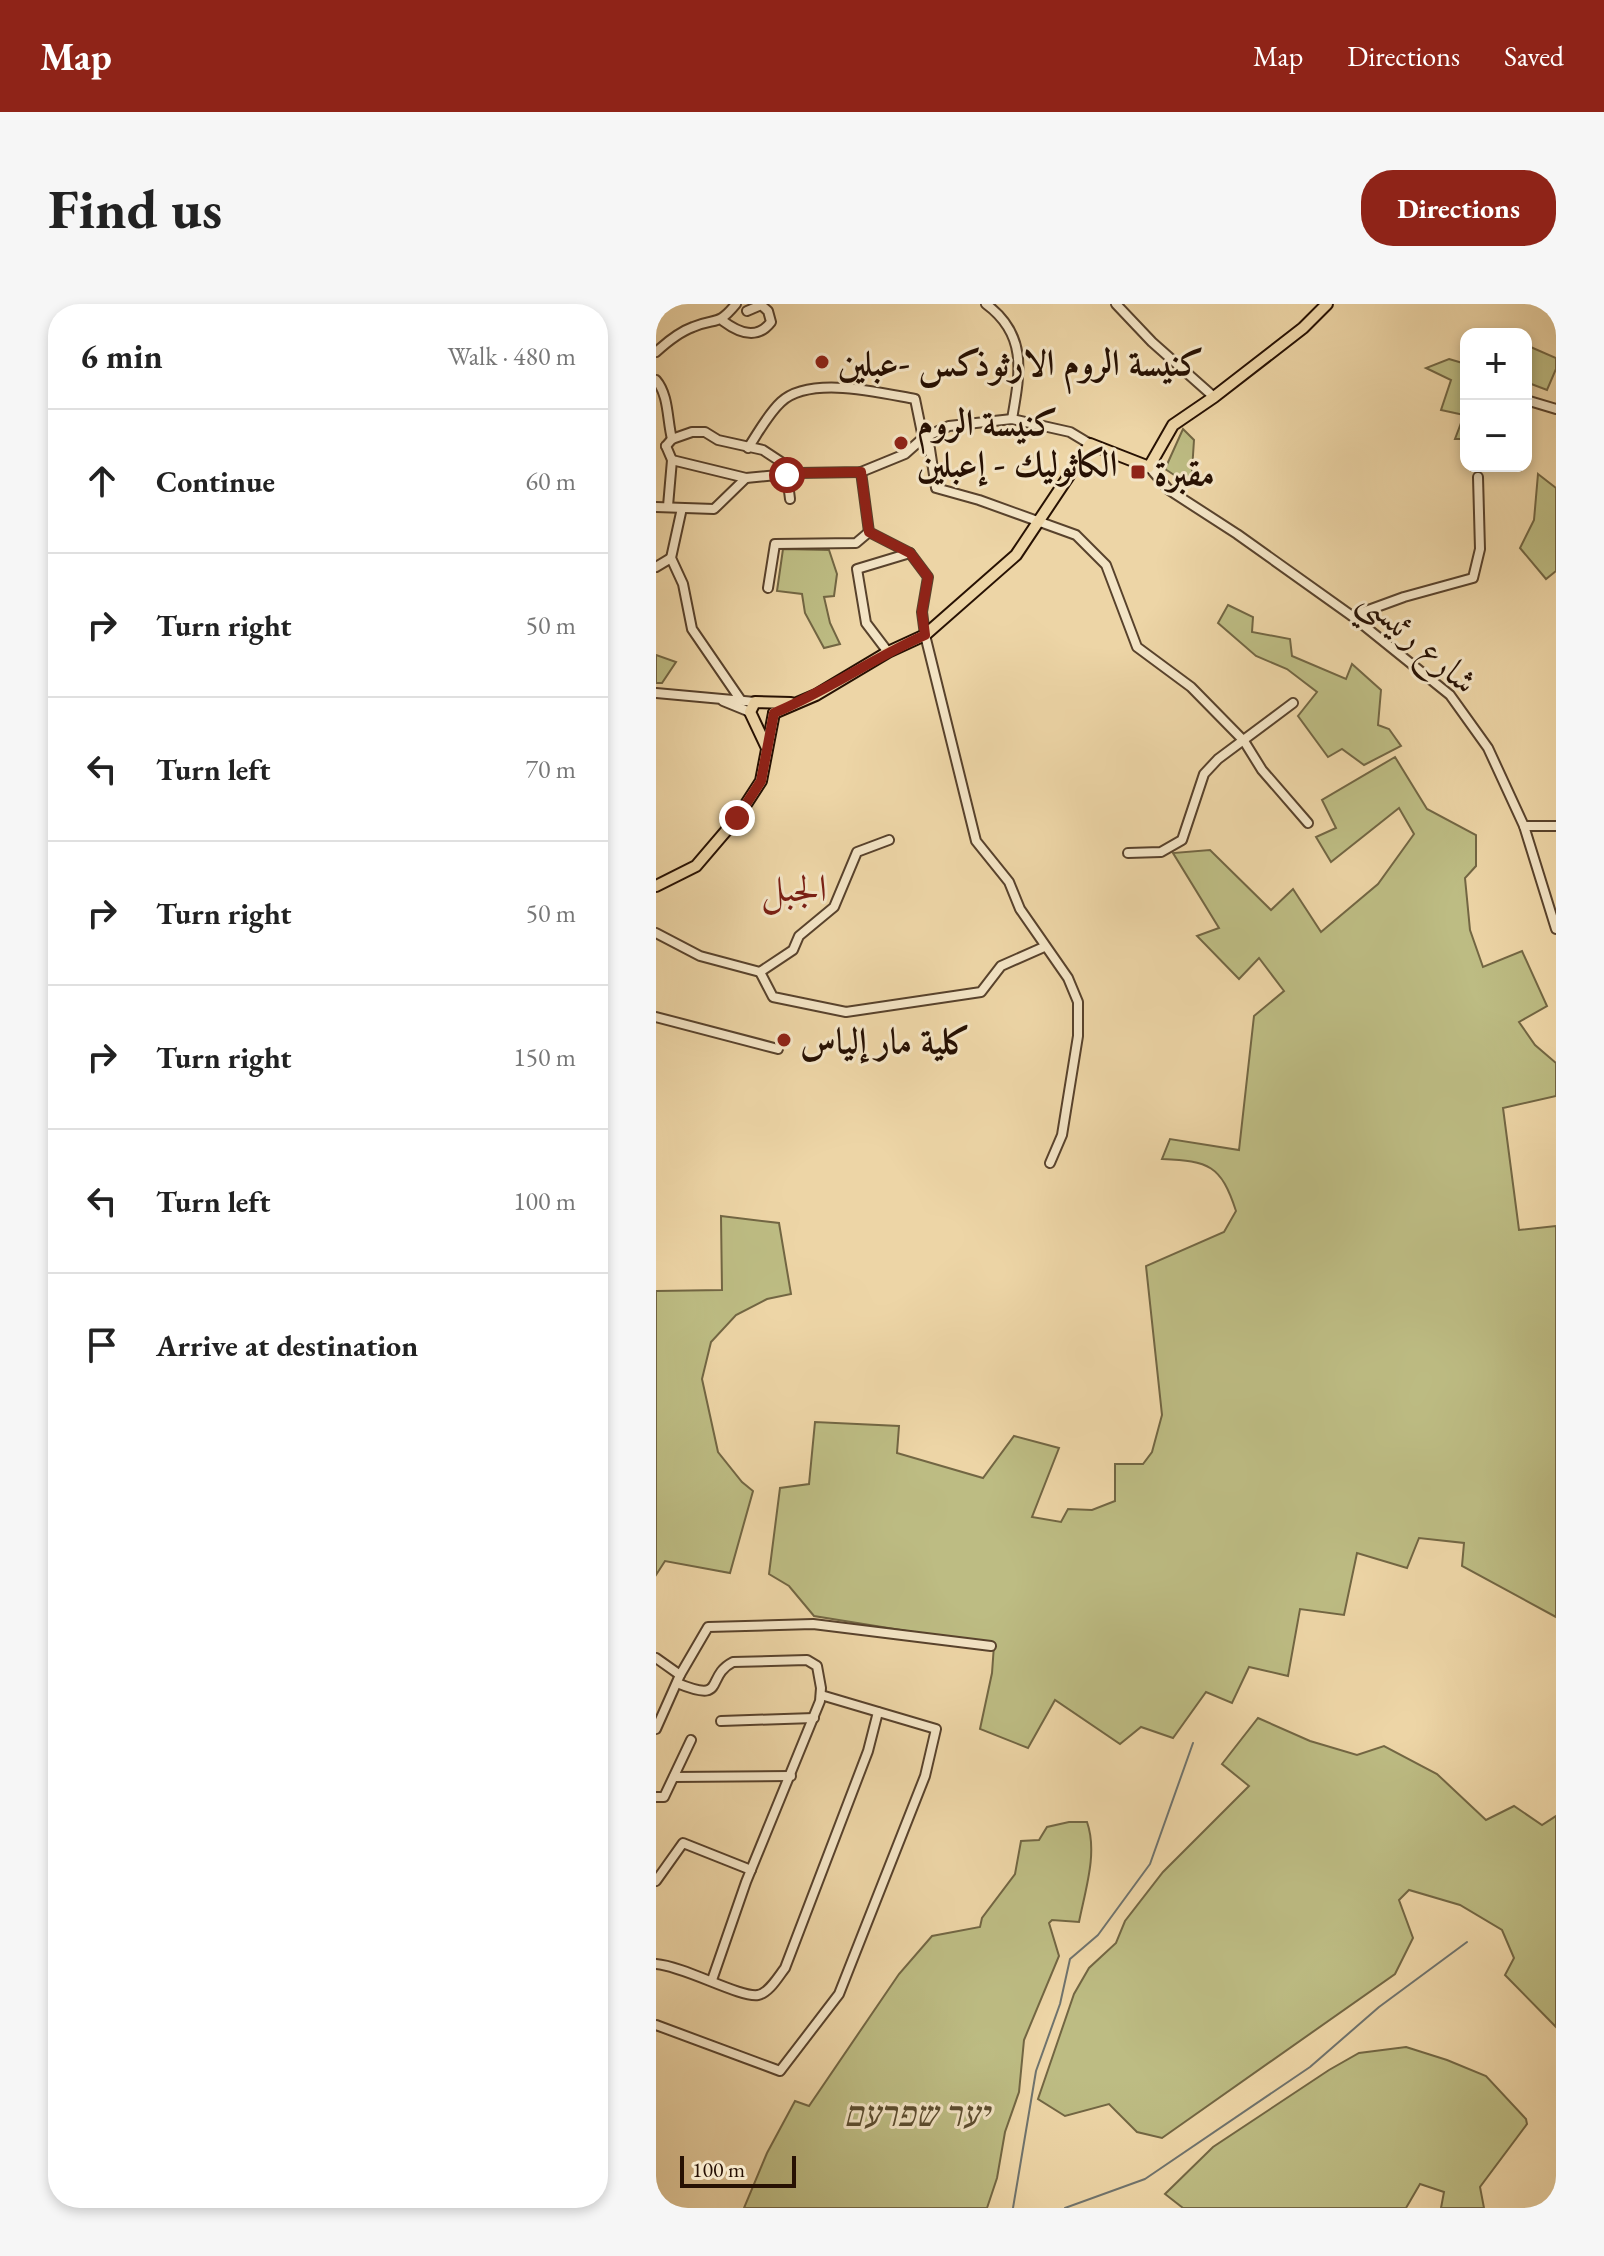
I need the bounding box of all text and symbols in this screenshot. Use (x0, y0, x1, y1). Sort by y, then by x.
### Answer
text: Map (40, 32, 112, 81)
text: Map (1253, 38, 1303, 74)
text: Directions (1347, 38, 1460, 74)
text: Saved (1504, 38, 1564, 74)
button: Directions (1361, 170, 1556, 246)
text: Find us (48, 172, 222, 245)
map controls (1460, 328, 1532, 472)
button: + (1460, 328, 1532, 400)
text: 6 min (80, 334, 163, 378)
text: Walk · 480 m (448, 339, 576, 373)
place label: كنيسة الروم الارثوذكس -عبلين (838, 339, 1204, 395)
marker: كنيسة الروم الارثوذكس -عبلين (813, 353, 831, 371)
place label: كنيسة الروم الكاثوليك - إعبلين (917, 399, 1117, 487)
button: − (1460, 400, 1532, 472)
marker: كنيسة الروم الكاثوليك - إعبلين (892, 434, 910, 452)
place label: مقبرة (1154, 449, 1215, 496)
route start (769, 457, 805, 493)
icon: ahead (80, 459, 124, 503)
text: Continue (156, 462, 275, 501)
marker: مقبرة (1129, 463, 1147, 481)
text: 60 m (526, 464, 576, 498)
street label: شارع رئيسي (1344, 576, 1488, 712)
icon: right (80, 603, 124, 647)
text: Turn right (156, 606, 292, 645)
text: 50 m (526, 608, 576, 642)
icon: left (80, 747, 124, 791)
text: Turn left (156, 750, 270, 789)
text: 70 m (526, 752, 576, 786)
route end (719, 800, 755, 836)
district label: الجبل (761, 863, 827, 915)
icon: right (80, 891, 124, 935)
text: Turn right (156, 894, 292, 933)
text: 50 m (526, 896, 576, 930)
place label: كلية مار إلياس (800, 1017, 971, 1064)
marker: كلية مار إلياس (775, 1031, 793, 1049)
icon: right (80, 1035, 124, 1079)
text: Turn right (156, 1038, 292, 1077)
text: 150 m (513, 1040, 576, 1074)
icon: left (80, 1179, 124, 1223)
text: Turn left (156, 1182, 270, 1221)
text: 100 m (513, 1184, 576, 1218)
icon: arrive (80, 1323, 124, 1367)
text: Arrive at destination (156, 1326, 418, 1365)
park label: יער שפרעם (843, 2090, 992, 2137)
scale bar (680, 2152, 796, 2188)
text: 100 m (692, 2155, 745, 2184)

